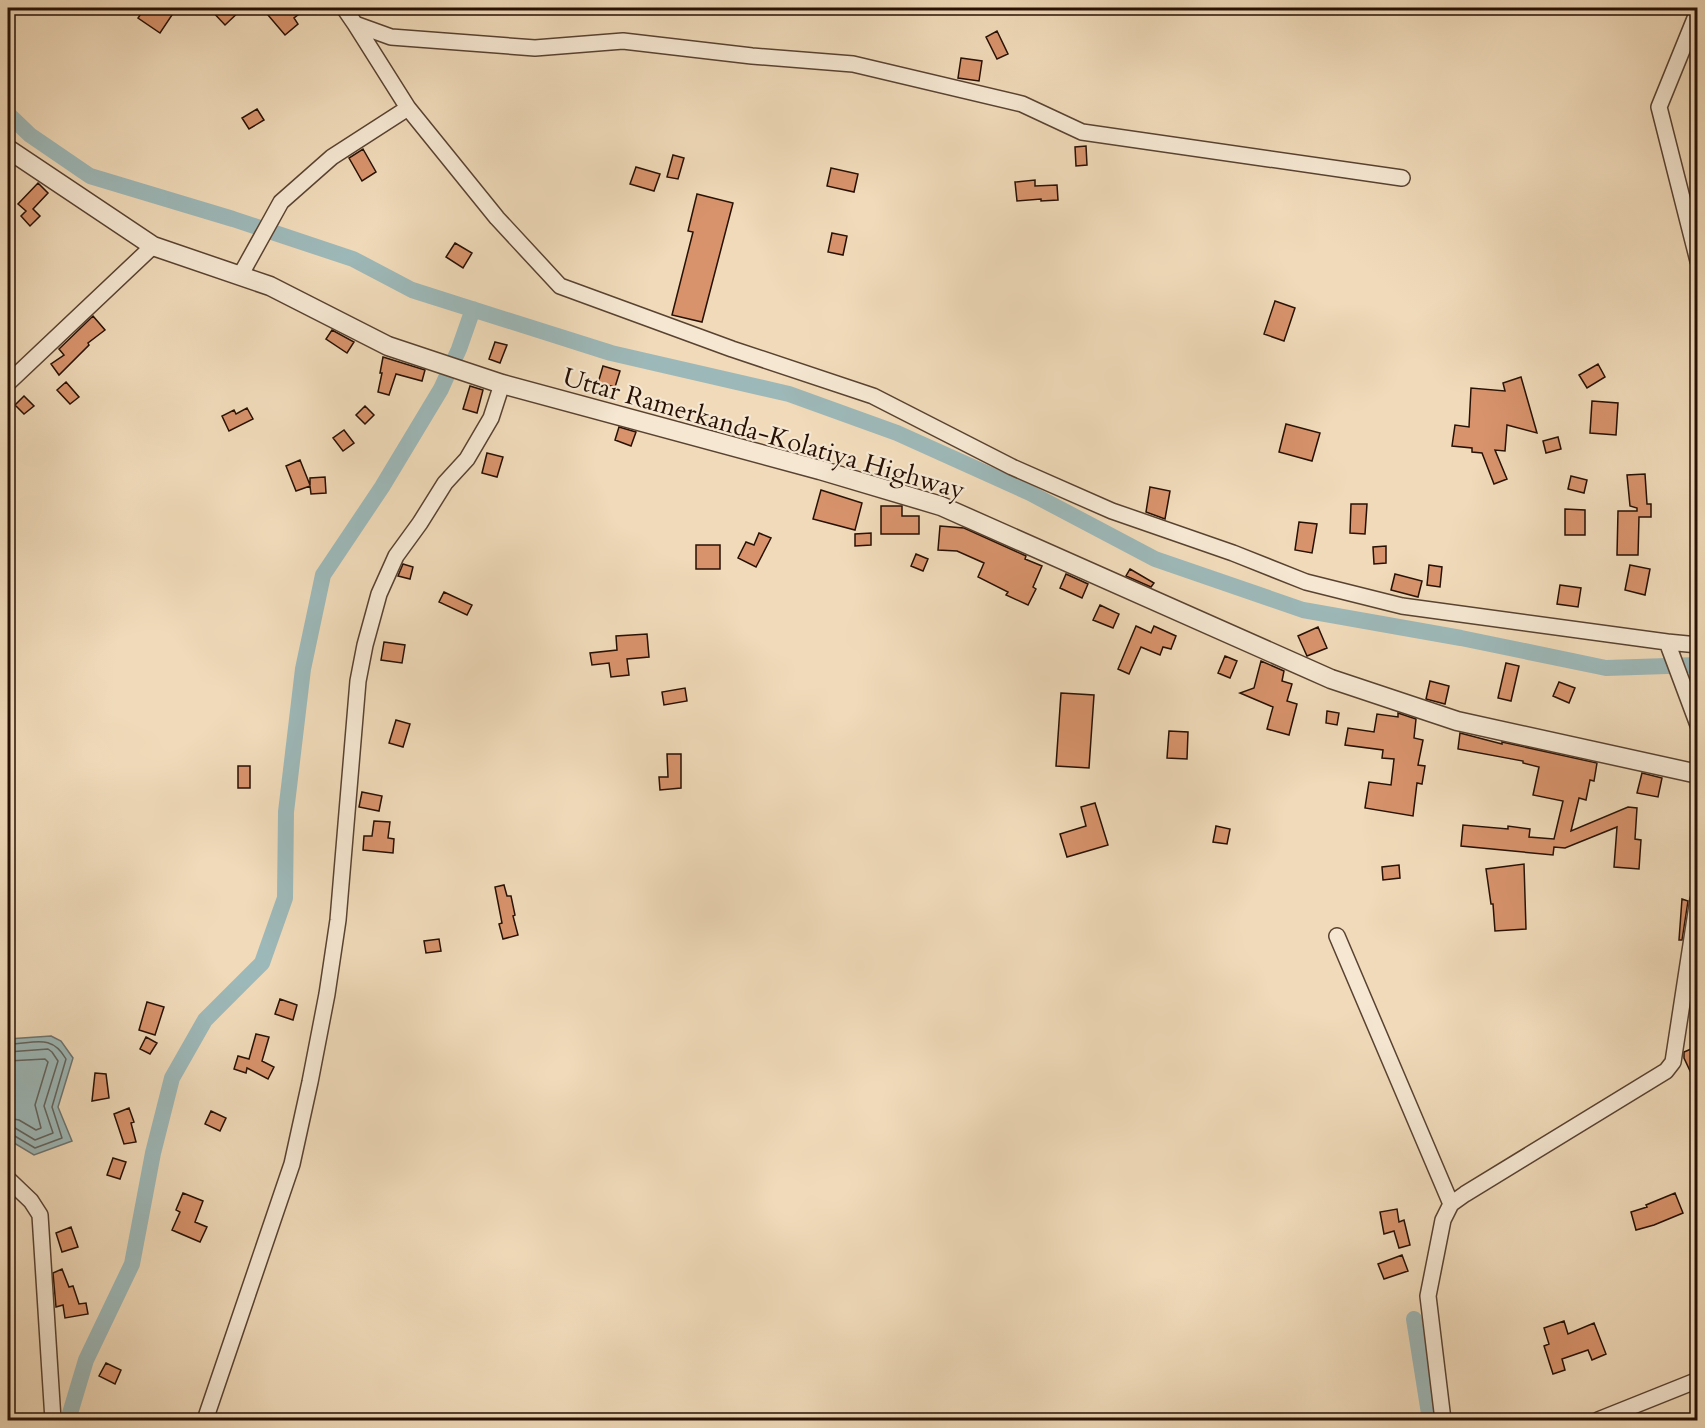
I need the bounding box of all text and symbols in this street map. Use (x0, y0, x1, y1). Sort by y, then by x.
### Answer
street label: Uttar Ramerkanda-Kolatiya Highway (559, 359, 969, 508)

